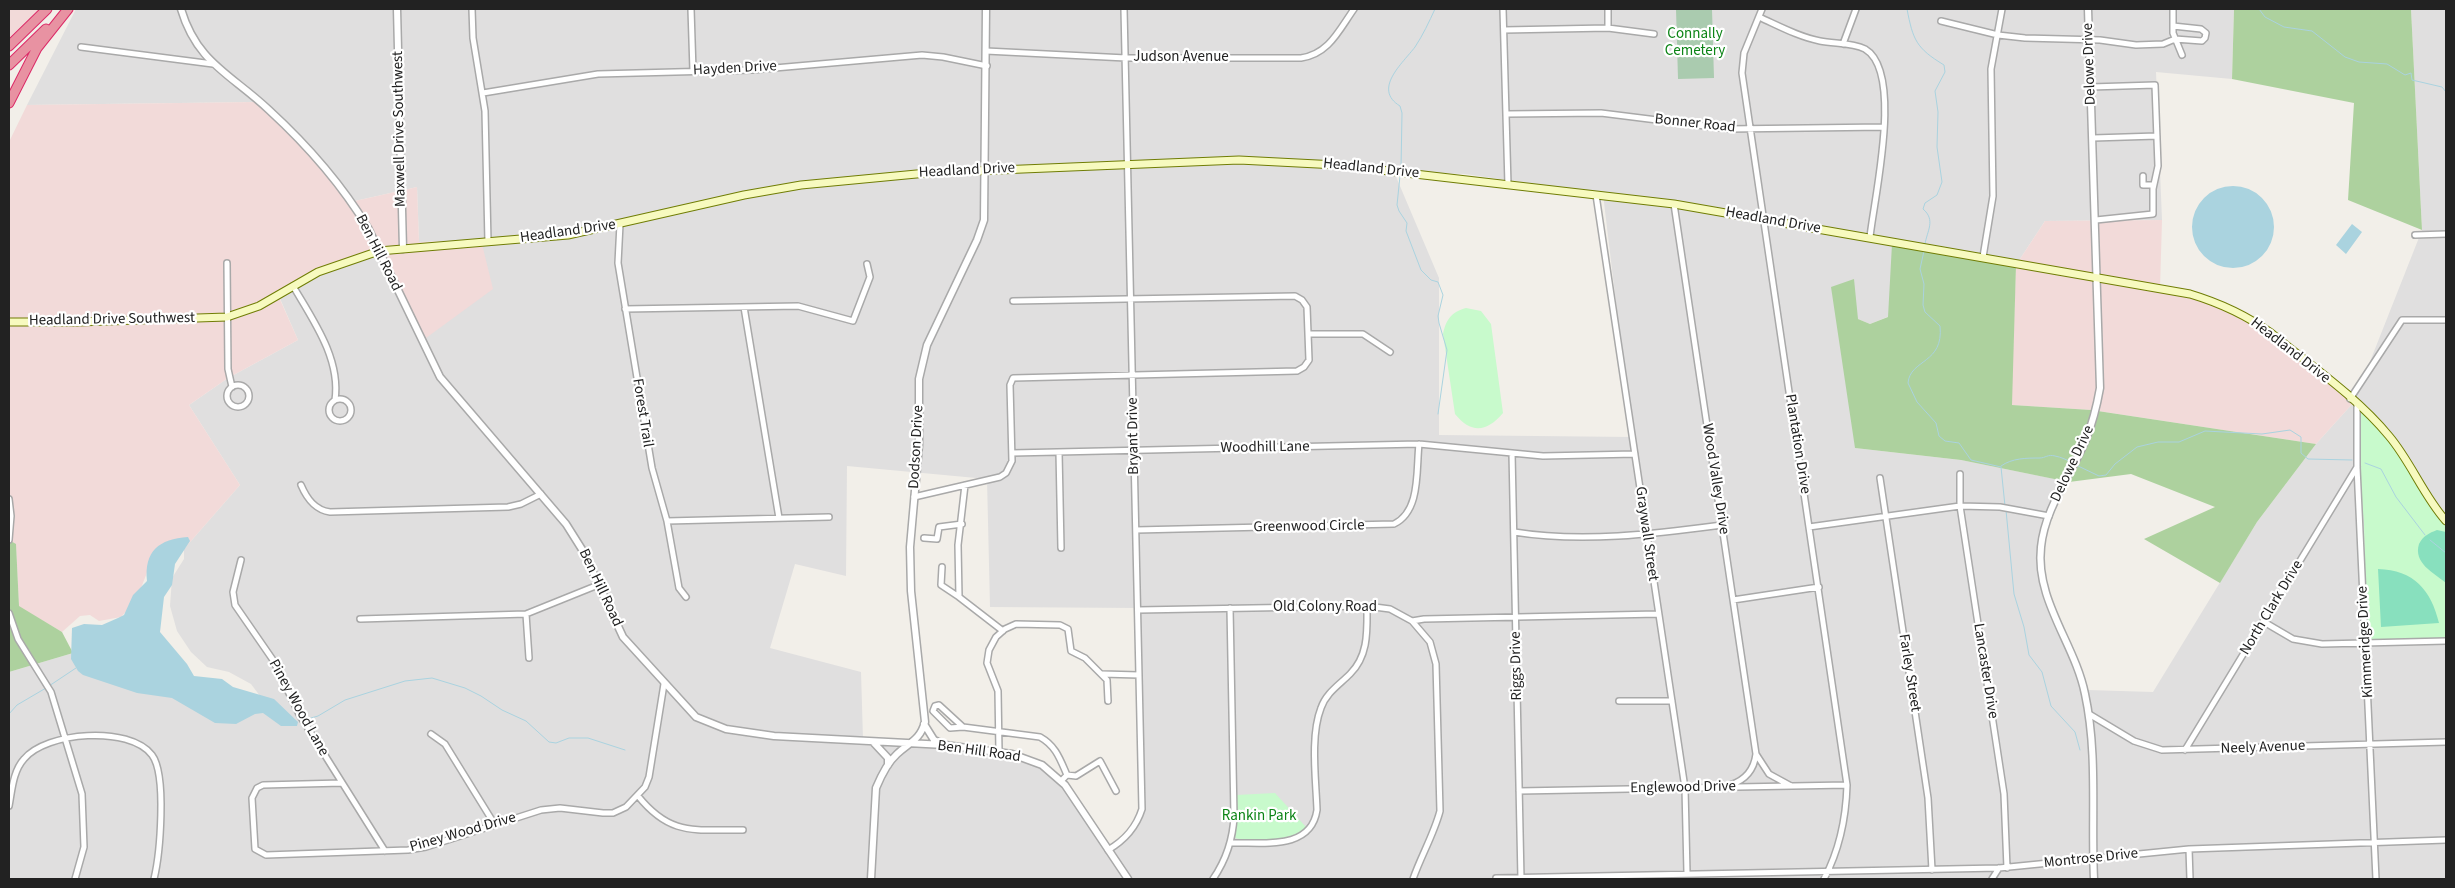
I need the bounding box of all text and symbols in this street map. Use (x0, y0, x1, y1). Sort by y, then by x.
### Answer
street label: Delowe Drive (2080, 23, 2100, 105)
park label: Connally Cemetery (1665, 26, 1725, 61)
street label: Judson Avenue (1133, 49, 1229, 67)
street label: Maxwell Drive Southwest (390, 51, 410, 207)
street label: Hayden Drive (693, 58, 777, 80)
street label: Bonner Road (1654, 111, 1736, 137)
street label: Headland Drive (1322, 155, 1420, 183)
street label: Headland Drive (918, 159, 1016, 183)
street label: Headland Drive (1724, 204, 1822, 238)
street label: Ben Hill Road (351, 212, 405, 294)
street label: Headland Drive (519, 216, 617, 248)
street label: Headland Drive Southwest (29, 310, 195, 330)
street label: Headland Drive (2247, 314, 2333, 388)
street label: Forest Trail (628, 377, 656, 449)
street label: Plantation Drive (1780, 393, 1814, 495)
street label: Bryant Drive (1124, 397, 1144, 475)
street label: Dodson Drive (906, 405, 928, 489)
street label: Wood Valley Drive (1697, 422, 1733, 536)
street label: Delowe Drive (2047, 423, 2099, 505)
street label: Woodhill Lane (1220, 438, 1310, 458)
street label: Graywall Street (1630, 486, 1662, 582)
street label: Greenwood Circle (1253, 517, 1365, 537)
street label: Ben Hill Road (574, 546, 626, 630)
street label: North Clark Drive (2237, 557, 2307, 659)
street label: Kimmeridge Drive (2354, 586, 2378, 698)
street label: Old Colony Road (1273, 599, 1377, 617)
street label: Lancaster Drive (1969, 622, 2001, 720)
street label: Riggs Drive (1507, 631, 1527, 701)
street label: Farley Street (1894, 633, 1924, 713)
street label: Piney Wood Lane (264, 657, 332, 759)
street label: Ben Hill Road (936, 737, 1022, 767)
street label: Neely Avenue (2220, 738, 2306, 758)
street label: Englewood Drive (1630, 778, 1736, 798)
park label: Rankin Park (1222, 808, 1296, 826)
street label: Piney Wood Drive (408, 809, 518, 857)
street label: Montrose Drive (2043, 845, 2139, 873)

